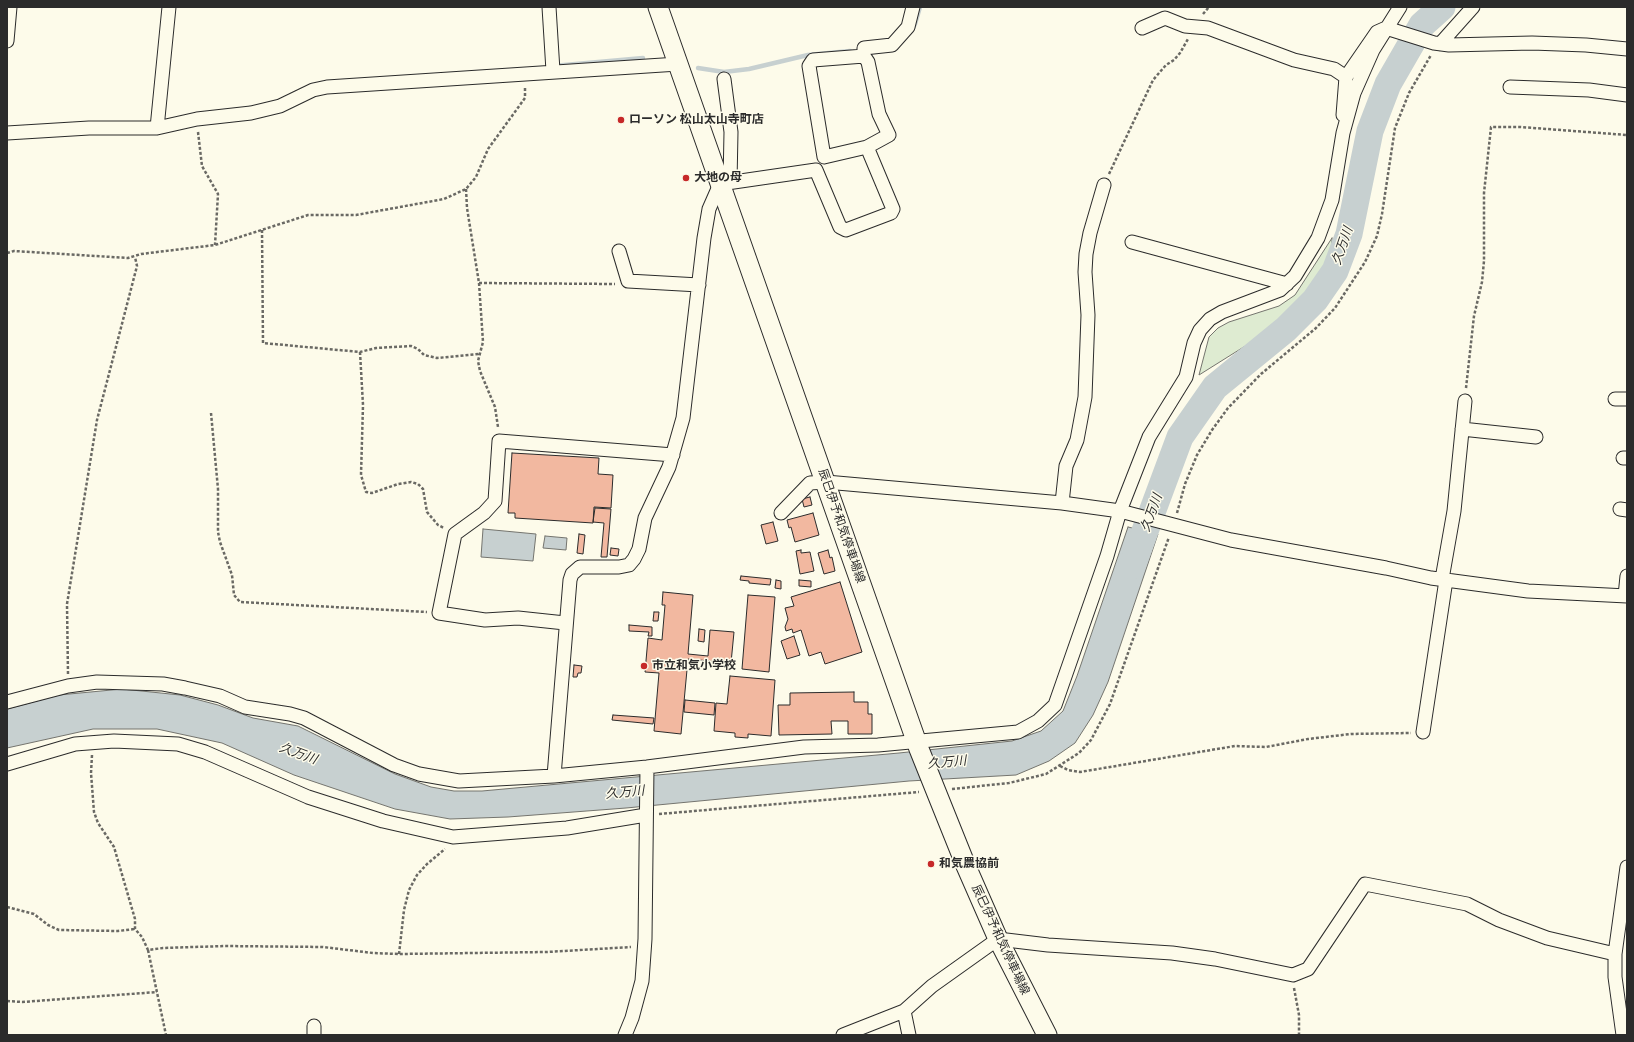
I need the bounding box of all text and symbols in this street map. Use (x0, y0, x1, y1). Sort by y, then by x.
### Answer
place label: ローソン 松山太山寺町店 (629, 113, 764, 127)
marker: ローソン 松山太山寺町店 (616, 115, 626, 125)
place label: 大地の母 (694, 171, 742, 185)
marker: 大地の母 (681, 173, 691, 183)
water label: 久万川 (1329, 225, 1357, 267)
street label: 辰巳伊予和気停車場線 (815, 467, 867, 585)
water label: 久万川 (1138, 492, 1166, 534)
place label: 市立和気小学校 (652, 659, 736, 673)
marker: 市立和気小学校 (639, 661, 649, 671)
water label: 久万川 (277, 740, 319, 768)
water label: 久万川 (927, 754, 967, 772)
water label: 久万川 (605, 784, 645, 802)
place label: 和気農協前 (939, 857, 999, 871)
marker: 和気農協前 (926, 859, 936, 869)
street label: 辰巳伊予和気停車場線 (968, 883, 1032, 997)

